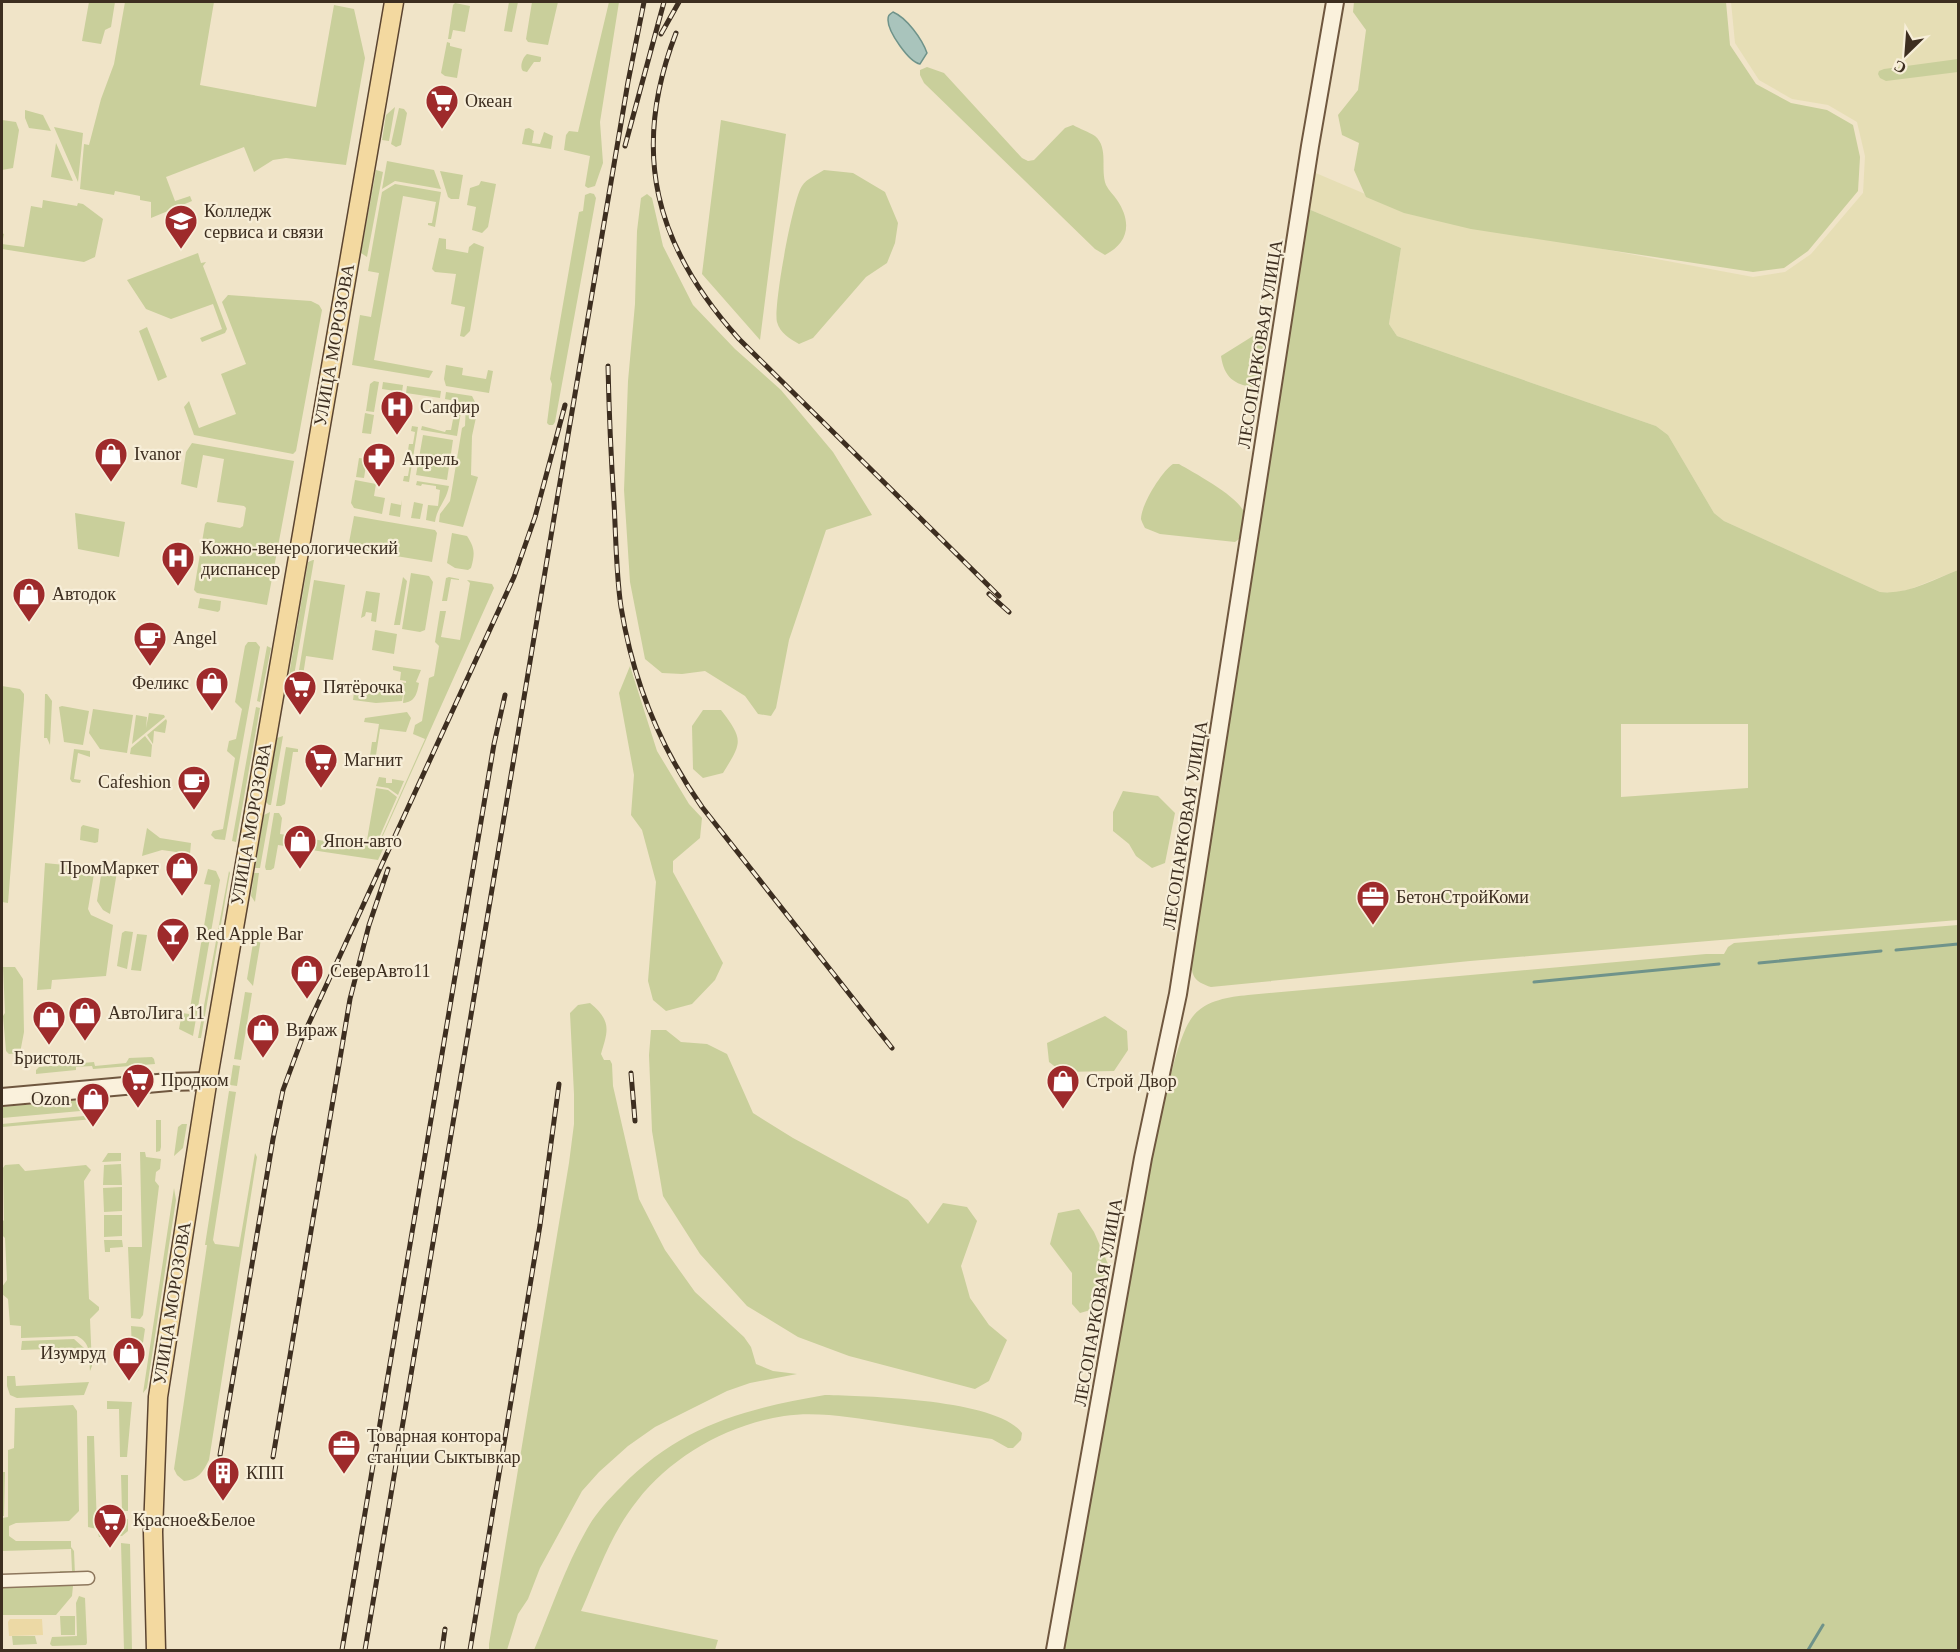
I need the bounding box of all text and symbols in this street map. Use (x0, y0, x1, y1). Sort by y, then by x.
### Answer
north arrow (1876, 24, 1936, 84)
text: С (1891, 57, 1909, 77)
supermarket icon: Океан (424, 83, 460, 130)
place label: Океан (465, 91, 512, 111)
place label: Колледж сервиса и связи (204, 201, 324, 242)
school or university icon: Колледж сервиса и связи (163, 203, 199, 250)
street label: ЛЕСОПАРКОВАЯ УЛИЦА (1234, 238, 1286, 450)
street label: УЛИЦА МОРОЗОВА (310, 262, 358, 428)
hospital icon: Сапфир (379, 389, 415, 436)
place label: Сапфир (420, 397, 480, 417)
shop icon: Ivanor (93, 436, 129, 483)
pharmacy icon: Апрель (361, 441, 397, 488)
place label: Ivanor (134, 444, 181, 464)
place label: Апрель (402, 449, 459, 469)
place label: Кожно-венерологический диспансер (201, 538, 398, 579)
hospital icon: Кожно-венерологический диспансер (160, 540, 196, 587)
shop icon: Автодок (11, 576, 47, 623)
place label: Автодок (52, 584, 116, 604)
cafe icon: Angel (132, 620, 168, 667)
place label: Angel (173, 628, 217, 648)
shop icon: Феликс (194, 665, 230, 712)
supermarket icon: Пятёрочка (282, 669, 318, 716)
place label: Феликс (132, 673, 189, 693)
place label: Пятёрочка (323, 677, 403, 697)
street label: ЛЕСОПАРКОВАЯ УЛИЦА (1159, 719, 1211, 931)
street label: УЛИЦА МОРОЗОВА (227, 741, 275, 907)
supermarket icon: Магнит (303, 742, 339, 789)
place label: Магнит (344, 750, 403, 770)
cafe icon: Cafeshion (176, 764, 212, 811)
place label: Cafeshion (98, 772, 171, 792)
shop icon: Япон-авто (282, 823, 318, 870)
place label: Япон-авто (323, 831, 402, 851)
shop icon: ПромМаркет (164, 850, 200, 897)
place label: ПромМаркет (60, 858, 159, 878)
office icon: БетонСтройКоми (1355, 879, 1391, 926)
place label: БетонСтройКоми (1396, 887, 1529, 907)
bar icon: Red Apple Bar (155, 916, 191, 963)
place label: Red Apple Bar (196, 924, 303, 944)
shop icon: СеверАвто11 (289, 953, 325, 1000)
place label: СеверАвто11 (330, 961, 431, 981)
shop icon: АвтоЛига 11 (67, 995, 103, 1042)
shop icon: Бристоль (31, 999, 67, 1046)
place label: АвтоЛига 11 (108, 1003, 205, 1023)
shop icon: Вираж (245, 1012, 281, 1059)
place label: Вираж (286, 1020, 338, 1040)
place label: Бристоль (14, 1048, 84, 1068)
supermarket icon: Продком (120, 1062, 156, 1109)
shop icon: Строй Двор (1045, 1063, 1081, 1110)
place label: Продком (161, 1070, 229, 1090)
place label: Строй Двор (1086, 1071, 1177, 1091)
shop icon: Ozon (75, 1081, 111, 1128)
place label: Ozon (31, 1089, 70, 1109)
street label: ЛЕСОПАРКОВАЯ УЛИЦА (1070, 1196, 1126, 1408)
street label: УЛИЦА МОРОЗОВА (149, 1220, 195, 1386)
shop icon: Изумруд (111, 1335, 147, 1382)
place label: Изумруд (40, 1343, 106, 1363)
place label: Товарная контора станции Сыктывкар (367, 1426, 521, 1467)
office icon: Товарная контора станции Сыктывкар (326, 1428, 362, 1475)
building icon: КПП (205, 1455, 241, 1502)
place label: КПП (246, 1463, 284, 1483)
supermarket icon: Красное&Белое (92, 1502, 128, 1549)
place label: Красное&Белое (133, 1510, 255, 1530)

